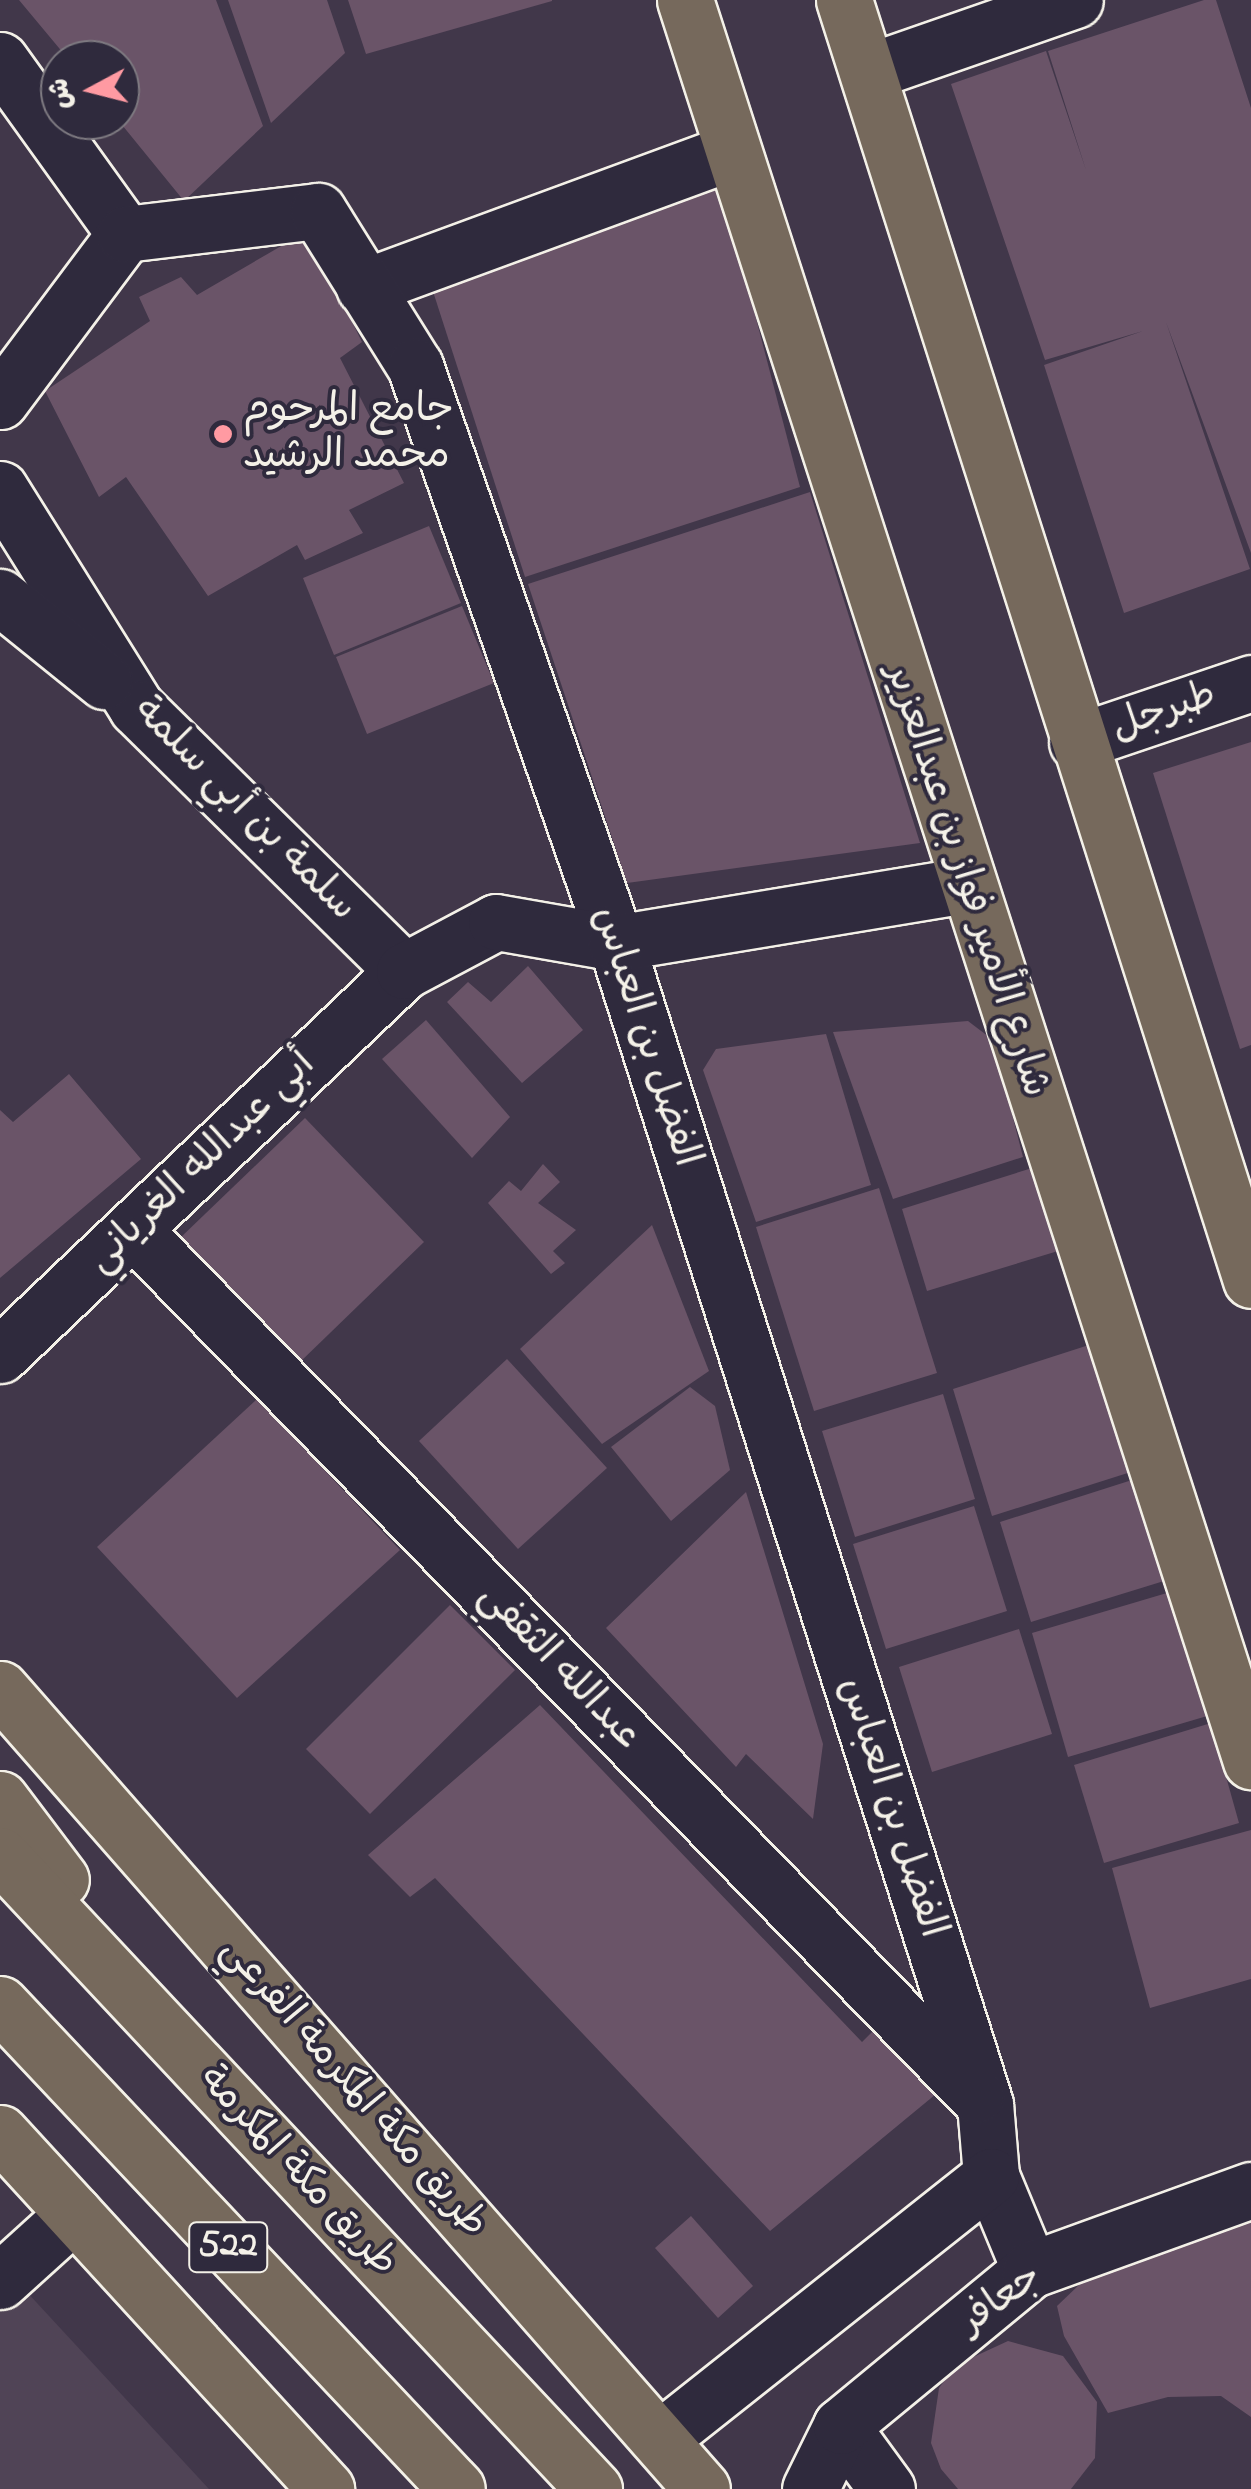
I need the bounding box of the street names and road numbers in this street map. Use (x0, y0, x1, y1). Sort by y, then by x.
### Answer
street label: شارع الأمير فواز بن عبدالعزير (873, 659, 1059, 1103)
street label: طبرجل (1105, 672, 1223, 752)
street label: سلمة بن أبي سلمة (122, 688, 366, 932)
street label: الفضل بن العباس (580, 901, 710, 1173)
street label: أبي عبدالله الغرياني (78, 1042, 326, 1284)
street label: عبدالله الثقفي (467, 1573, 651, 1761)
street label: الفضل بن العباس (826, 1672, 956, 1944)
street label: طريق مكة المكرمة الفرعي (209, 1928, 497, 2248)
street label: طريق مكة المكرمة (187, 2057, 407, 2287)
road number: 522 (188, 2214, 268, 2280)
street label: جعافر (950, 2254, 1052, 2346)

